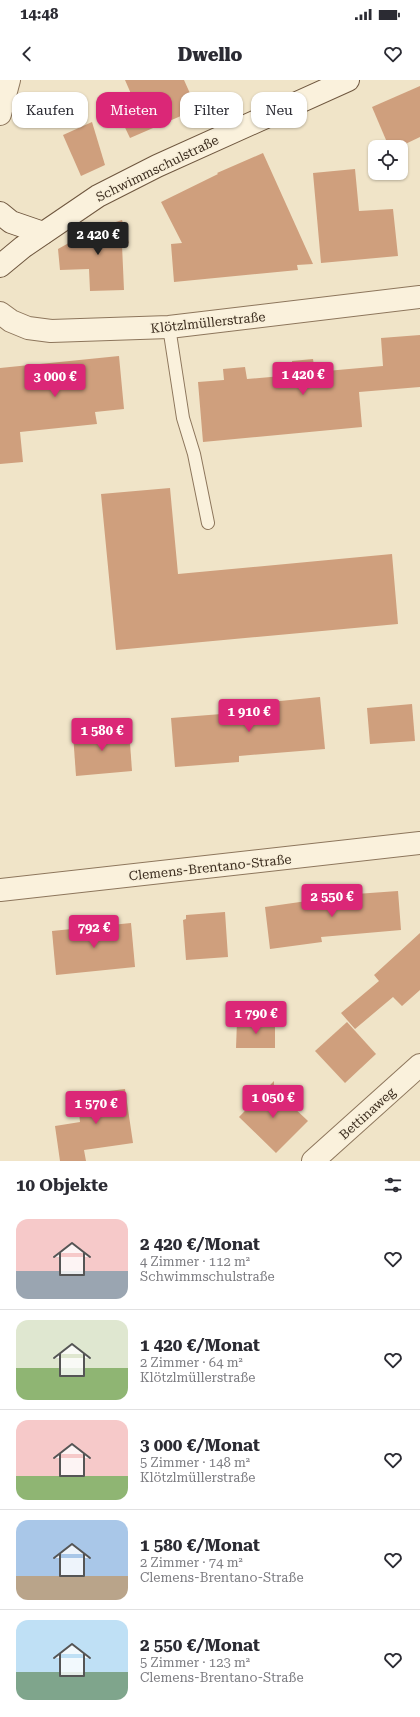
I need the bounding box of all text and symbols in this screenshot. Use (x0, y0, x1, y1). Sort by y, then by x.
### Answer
text: 14:48 (20, 5, 58, 23)
icon: back (16, 43, 38, 65)
icon: heart (382, 43, 404, 65)
text: Dwello (178, 44, 242, 65)
chip: Kaufen (12, 92, 88, 128)
chip: Mieten (96, 92, 172, 128)
chip: Filter (180, 92, 243, 128)
chip: Neu (251, 92, 307, 128)
street label: Schwimmschulstraße (93, 132, 221, 205)
map controls (368, 140, 408, 180)
button: locate (368, 140, 408, 180)
pin: 2 420 € (61, 222, 135, 256)
text: 2 420 € (77, 227, 119, 242)
street label: Klötzlmüllerstraße (150, 309, 266, 336)
pin: 1 420 € (266, 362, 340, 396)
pin: 3 000 € (18, 364, 92, 398)
text: 1 420 € (282, 367, 324, 382)
text: 3 000 € (34, 369, 76, 384)
pin: 1 910 € (212, 699, 286, 733)
text: 1 910 € (228, 704, 270, 719)
pin: 1 580 € (65, 718, 139, 752)
text: 1 580 € (81, 723, 123, 738)
street label: Clemens-Brentano-Straße (128, 851, 292, 884)
pin: 2 550 € (295, 884, 369, 918)
text: 2 550 € (311, 889, 353, 904)
pin: 792 € (66, 915, 122, 949)
text: 792 € (78, 920, 110, 935)
pin: 1 790 € (219, 1001, 293, 1035)
text: 1 790 € (235, 1006, 277, 1021)
street label: Bettinaweg (336, 1084, 399, 1142)
pin: 1 050 € (236, 1085, 310, 1119)
text: 1 050 € (252, 1090, 294, 1105)
pin: 1 570 € (59, 1091, 133, 1125)
text: 1 570 € (75, 1096, 117, 1111)
icon: filters (382, 1174, 404, 1196)
text: 10 Objekte (16, 1175, 108, 1195)
text: 2 420 €/Monat (140, 1234, 260, 1254)
icon: home (48, 1235, 96, 1283)
icon: heart (382, 1248, 404, 1270)
text: 4 Zimmer · 112 m² (140, 1254, 250, 1269)
text: Schwimmschulstraße (140, 1269, 275, 1284)
text: 1 420 €/Monat (140, 1335, 260, 1355)
icon: home (48, 1336, 96, 1384)
icon: heart (382, 1349, 404, 1371)
text: 2 Zimmer · 64 m² (140, 1355, 243, 1370)
text: Klötzlmüllerstraße (140, 1370, 255, 1385)
text: 3 000 €/Monat (140, 1435, 260, 1455)
icon: home (48, 1436, 96, 1484)
icon: heart (382, 1449, 404, 1471)
text: 5 Zimmer · 148 m² (140, 1455, 250, 1470)
text: Klötzlmüllerstraße (140, 1470, 255, 1485)
text: 1 580 €/Monat (140, 1535, 260, 1555)
icon: home (48, 1536, 96, 1584)
icon: heart (382, 1549, 404, 1571)
text: 2 Zimmer · 74 m² (140, 1555, 243, 1570)
text: Clemens-Brentano-Straße (140, 1570, 304, 1585)
text: 2 550 €/Monat (140, 1635, 260, 1655)
icon: home (48, 1636, 96, 1684)
icon: heart (382, 1649, 404, 1671)
text: 5 Zimmer · 123 m² (140, 1655, 250, 1670)
text: Clemens-Brentano-Straße (140, 1670, 304, 1685)

